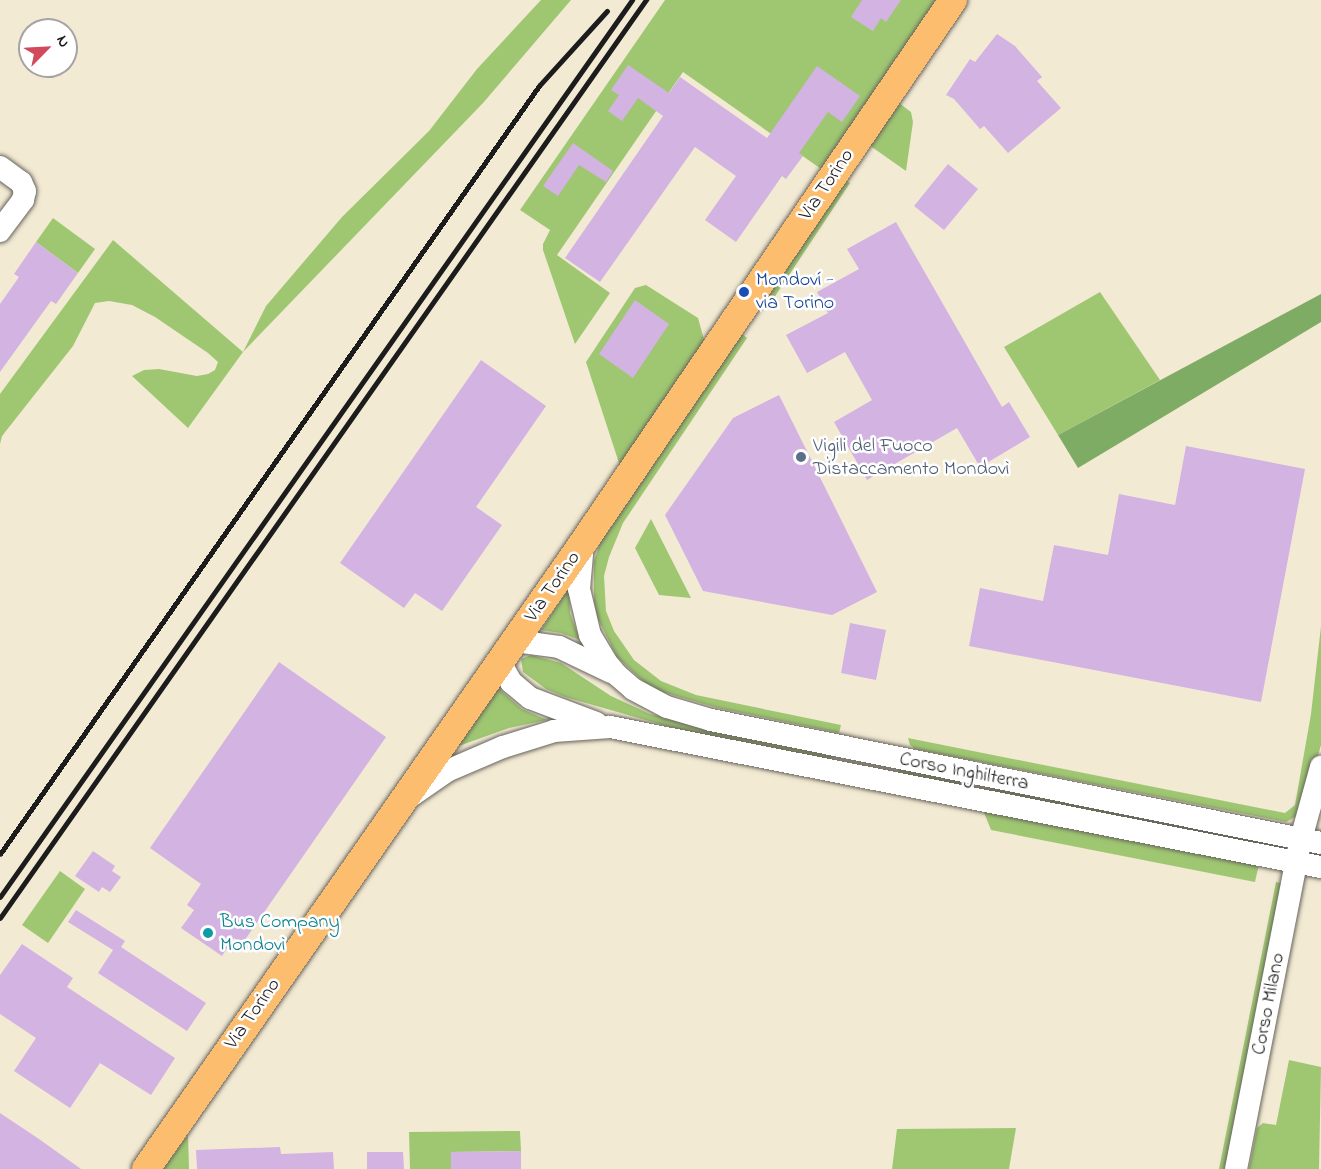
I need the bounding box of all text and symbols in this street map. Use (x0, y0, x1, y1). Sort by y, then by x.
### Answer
north arrow (18, 18, 78, 78)
text: N (49, 32, 76, 51)
street label: Via Torino (794, 145, 860, 225)
place label: Mondoví - via Torino (756, 268, 834, 315)
marker: Mondoví - via Torino (737, 285, 751, 299)
place label: Vigili del Fuoco Distaccamento Mondovì (813, 434, 1009, 481)
marker: Vigili del Fuoco Distaccamento Mondovì (794, 450, 808, 464)
street label: Via Torino (520, 547, 586, 627)
street label: Corso Inghilterra (897, 748, 1031, 796)
place label: Bus Company Mondovì (220, 910, 340, 957)
marker: Bus Company Mondovì (201, 926, 215, 940)
street label: Corso Milano (1247, 951, 1291, 1057)
street label: Via Torino (220, 974, 286, 1054)

